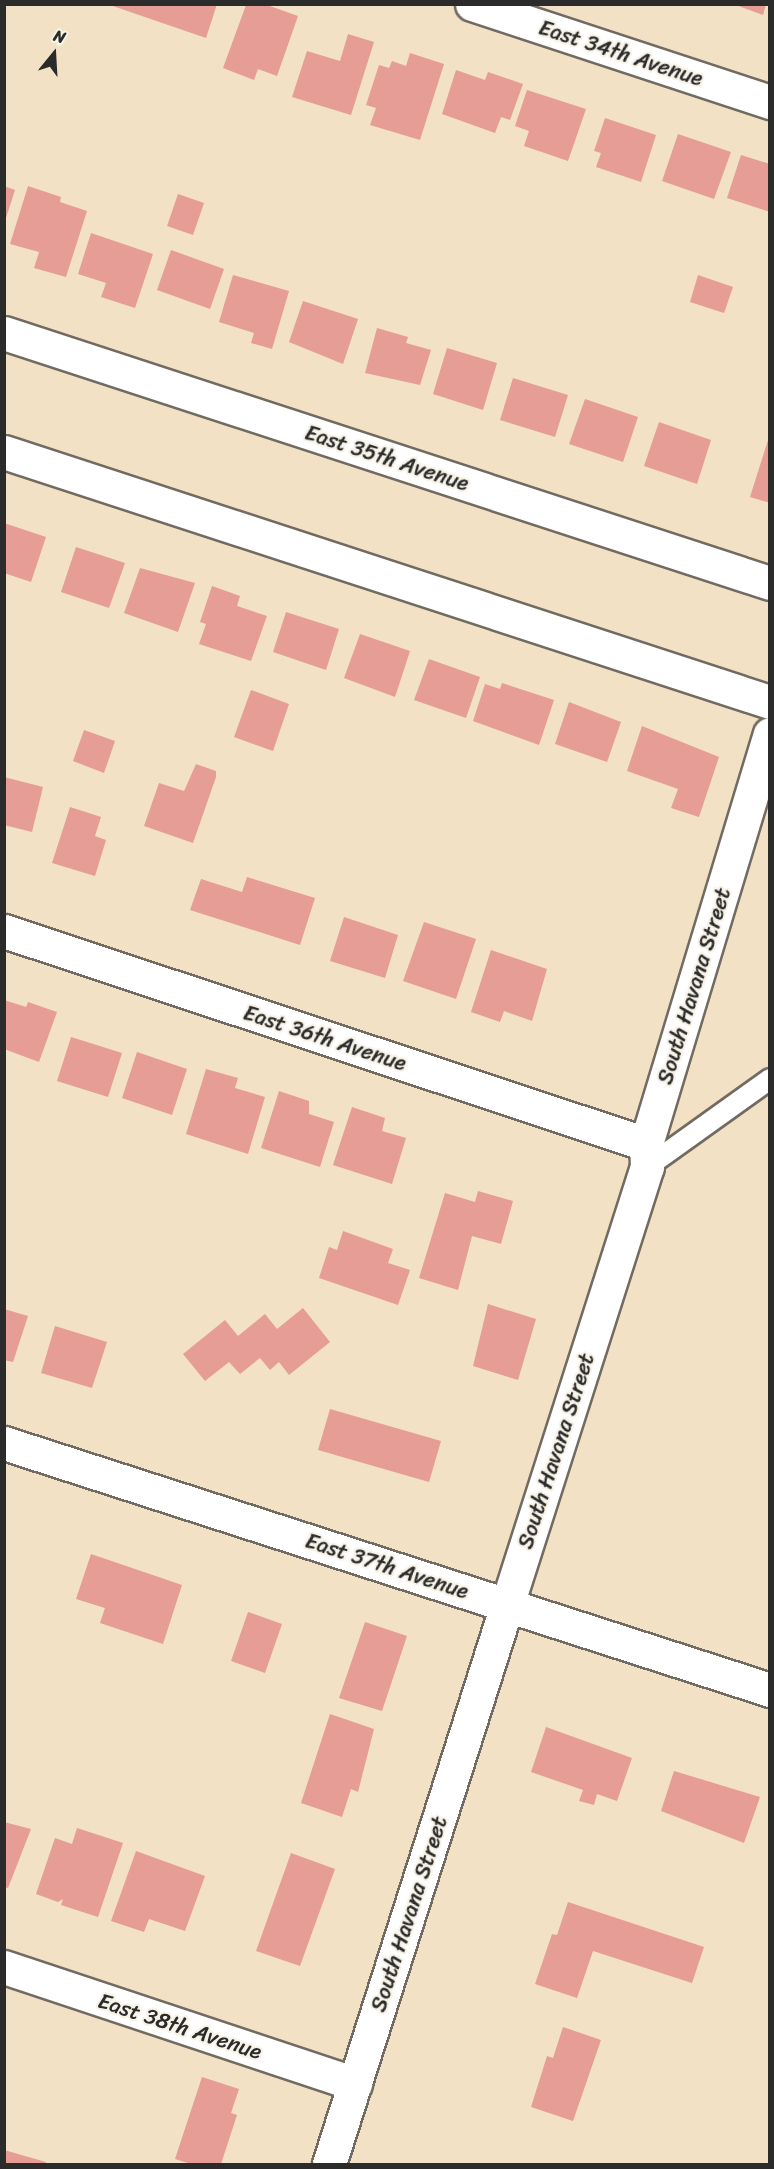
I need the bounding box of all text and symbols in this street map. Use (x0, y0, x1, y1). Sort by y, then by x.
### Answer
street label: East 34th Avenue (535, 14, 707, 92)
text: N (50, 21, 69, 52)
north arrow (24, 24, 84, 84)
street label: East 35th Avenue (301, 419, 473, 497)
street label: South Havana Street (652, 885, 736, 1087)
street label: East 36th Avenue (240, 999, 410, 1077)
street label: South Havana Street (512, 1350, 600, 1552)
street label: East 37th Avenue (302, 1527, 472, 1605)
street label: South Havana Street (365, 1813, 453, 2015)
street label: East 38th Avenue (95, 1987, 265, 2065)

